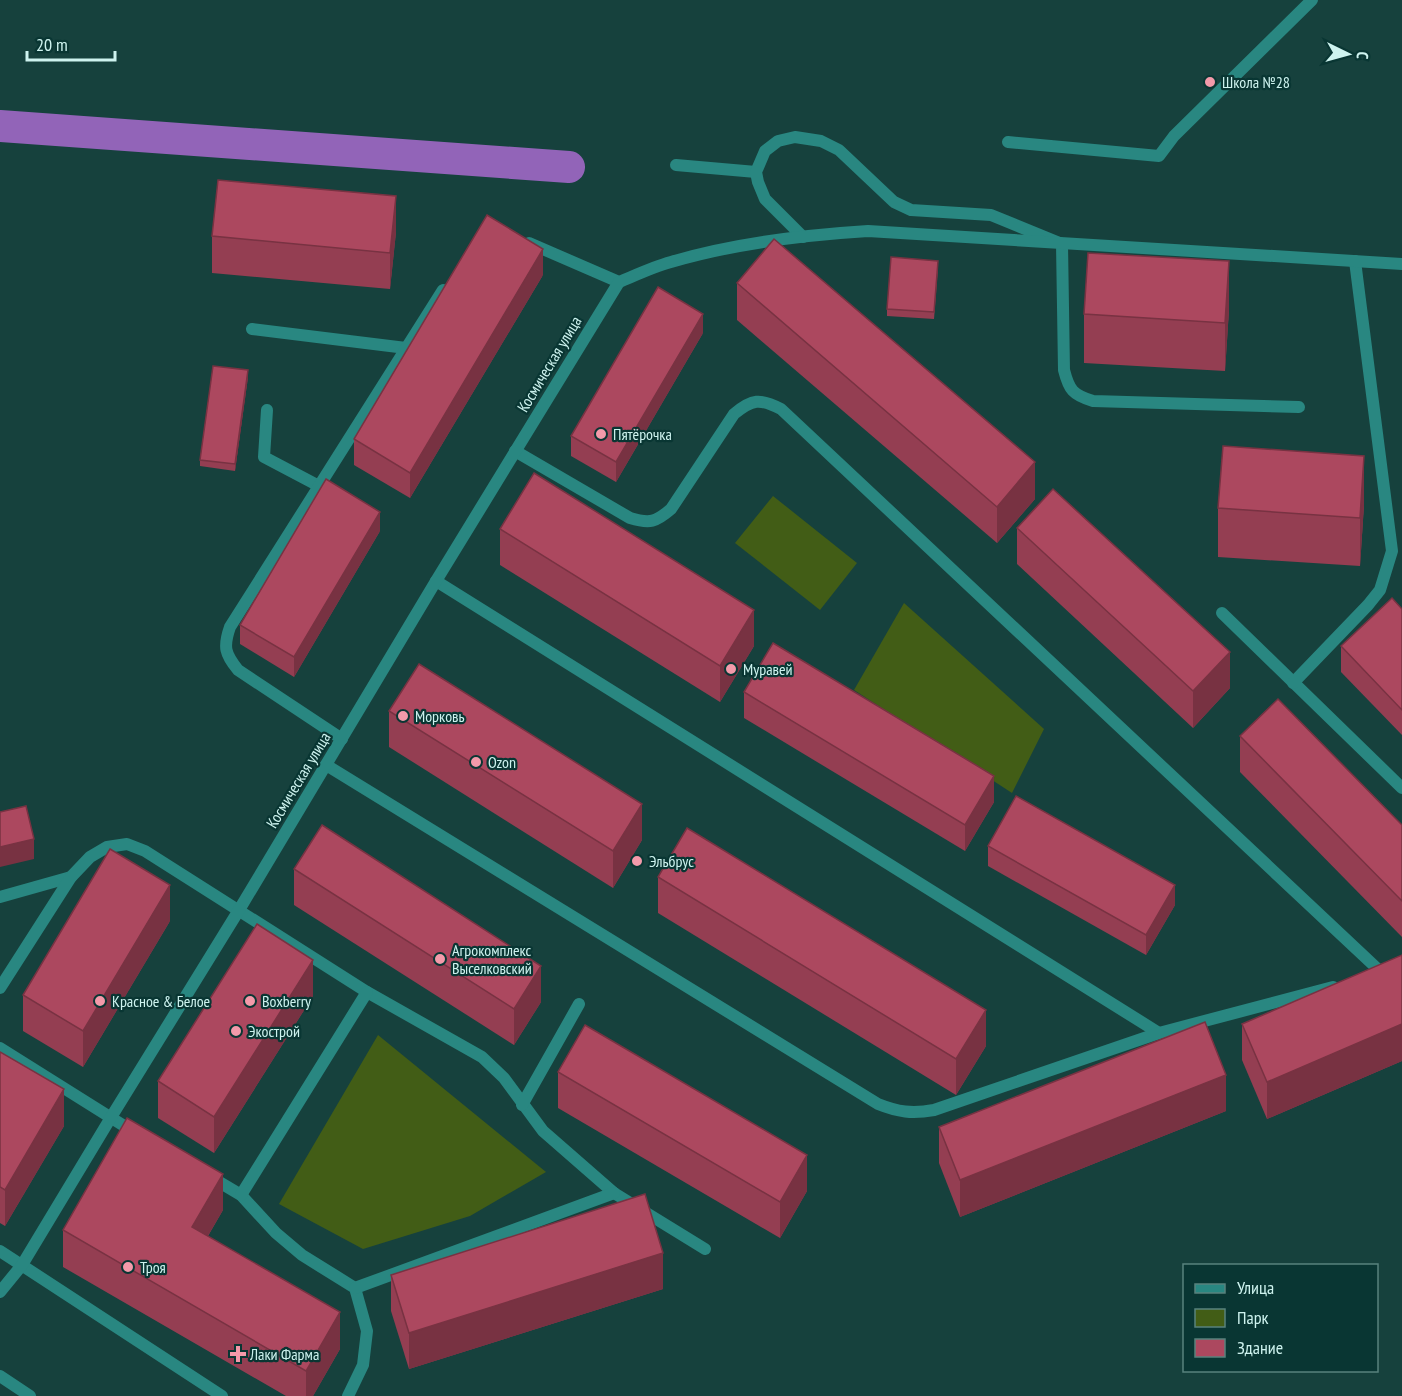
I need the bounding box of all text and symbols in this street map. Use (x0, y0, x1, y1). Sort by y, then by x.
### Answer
scale bar (27, 24, 116, 62)
north arrow (1318, 24, 1378, 84)
text: 20 m (36, 33, 68, 56)
text: С (1353, 51, 1373, 61)
place label: Школа №28 (1222, 72, 1290, 92)
marker: Школа №28 (1203, 75, 1217, 89)
street label: Космическая улица (512, 312, 586, 416)
place label: Пятёрочка (613, 424, 672, 444)
marker: Пятёрочка (594, 427, 608, 441)
place label: Муравей (743, 659, 793, 679)
marker: Муравей (724, 662, 738, 676)
place label: Морковь (415, 706, 465, 726)
marker: Морковь (396, 709, 410, 723)
street label: Космическая улица (261, 728, 335, 832)
place label: Ozon (488, 752, 516, 772)
marker: Ozon (469, 755, 483, 769)
place label: Эльбрус (649, 851, 694, 871)
marker: Эльбрус (630, 854, 644, 868)
place label: Агрокомплекс Выселковский (452, 940, 532, 978)
marker: Агрокомплекс Выселковский (433, 952, 447, 966)
place label: Красное & Белое (112, 991, 210, 1011)
place label: Boxberry (262, 991, 311, 1011)
marker: Красное & Белое (93, 994, 107, 1008)
marker: Boxberry (243, 994, 257, 1008)
place label: Экострой (248, 1021, 300, 1041)
marker: Экострой (229, 1024, 243, 1038)
place label: Троя (140, 1257, 166, 1277)
marker: Троя (121, 1260, 135, 1274)
legend (1183, 1264, 1378, 1372)
text: Улица (1237, 1276, 1274, 1299)
text: Парк (1237, 1306, 1268, 1329)
text: Здание (1237, 1336, 1283, 1359)
place label: Лаки Фарма (249, 1344, 319, 1364)
marker: Лаки Фарма (231, 1347, 245, 1361)

